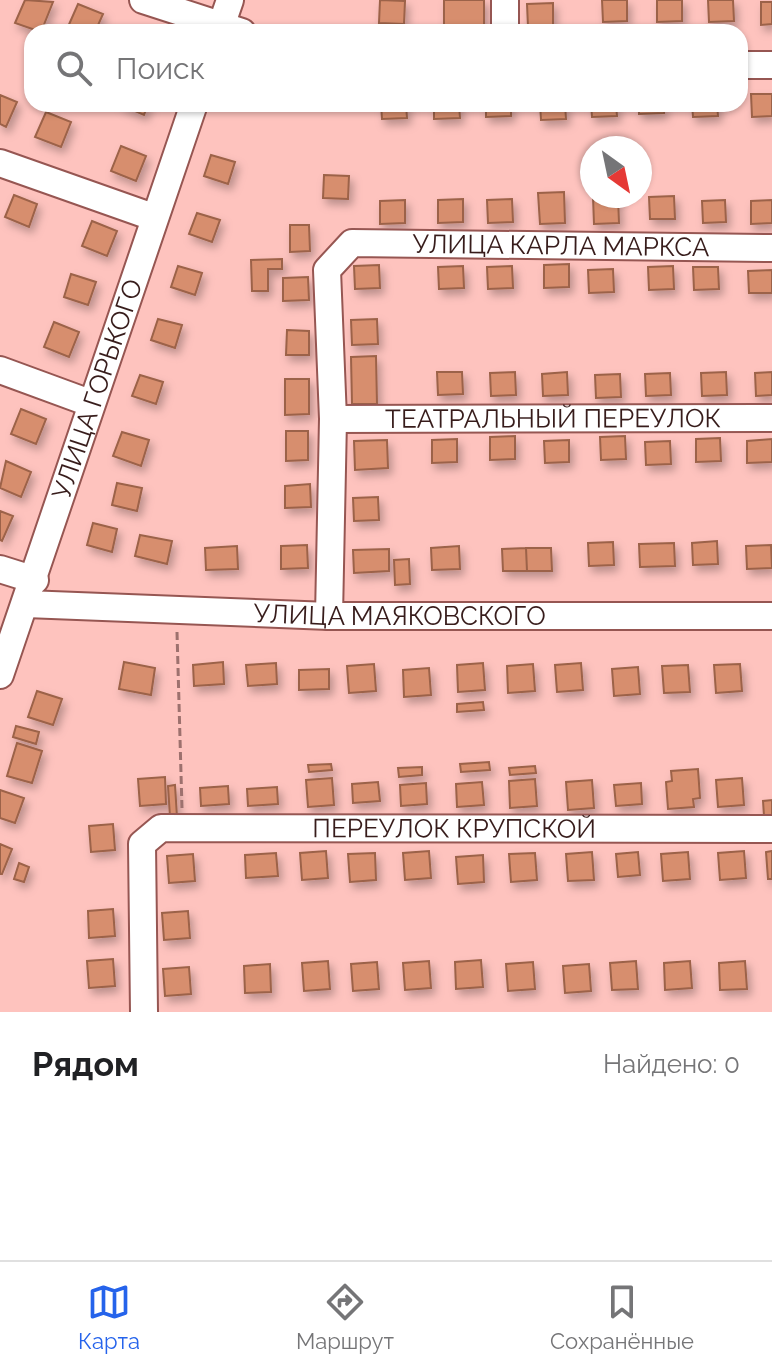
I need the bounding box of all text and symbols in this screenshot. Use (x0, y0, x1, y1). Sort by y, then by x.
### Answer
search box (24, 24, 748, 112)
icon: search (52, 46, 96, 90)
text: Поиск (116, 51, 205, 86)
north arrow (580, 136, 652, 208)
street label: УЛИЦА КАРЛА МАРКСА (412, 229, 710, 262)
street label: УЛИЦА ГОРЬКОГО (46, 275, 148, 503)
street label: ТЕАТРАЛЬНЫЙ ПЕРЕУЛОК (385, 403, 721, 434)
street label: УЛИЦА МАЯКОВСКОГО (253, 598, 546, 631)
street label: ПЕРЕУЛОК КРУПСКОЙ (312, 813, 596, 844)
text: Рядом (32, 1044, 139, 1084)
text: Найдено: 0 (603, 1049, 740, 1079)
tab: Карта (78, 1280, 140, 1354)
tab: Маршрут (296, 1280, 394, 1354)
tab: Сохранённые (550, 1280, 694, 1354)

